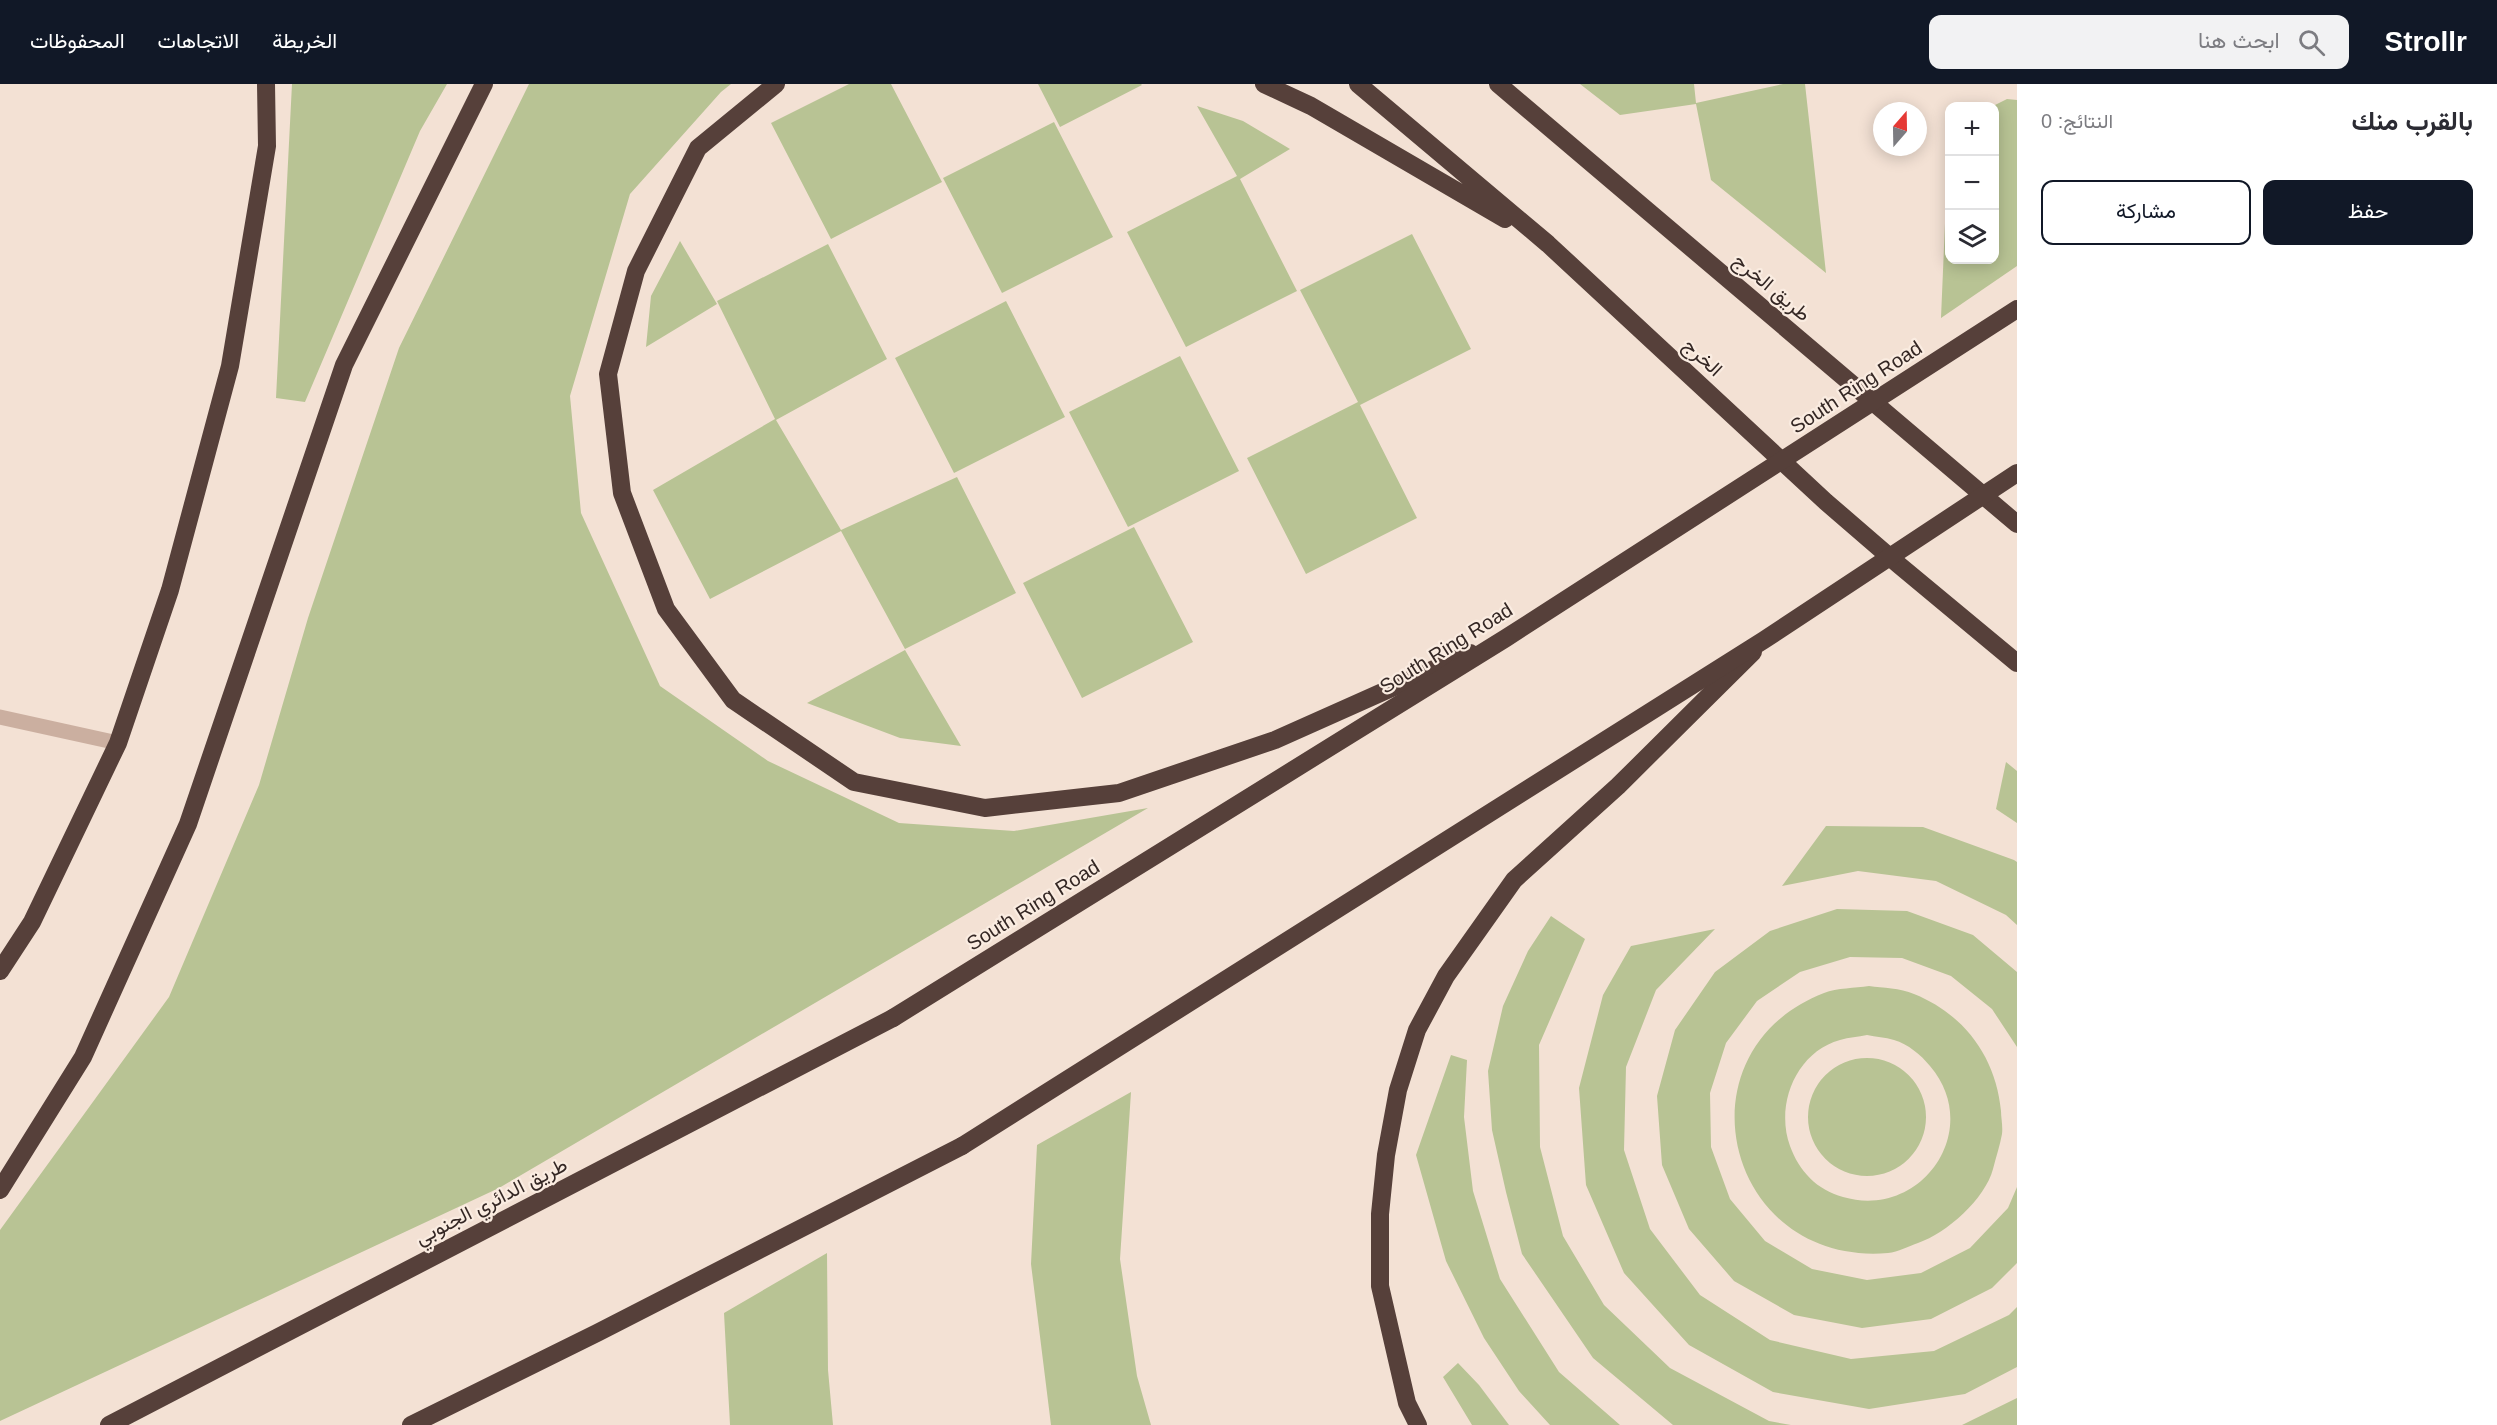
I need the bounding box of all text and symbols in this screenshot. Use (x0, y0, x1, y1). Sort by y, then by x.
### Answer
search box (1929, 15, 2349, 69)
icon: search (2295, 26, 2328, 59)
text: Strollr (2385, 26, 2467, 57)
text: ابحث هنا (2198, 28, 2280, 53)
text: المحفوظات (30, 29, 125, 52)
text: الاتجاهات (158, 29, 239, 52)
text: الخريطة (272, 29, 337, 52)
north arrow (1873, 102, 1927, 156)
map controls (1945, 102, 1999, 264)
button: + (1945, 102, 1999, 156)
text: بالقرب منك (2352, 106, 2473, 136)
text: النتائج: 0 (2041, 110, 2113, 132)
button: − (1945, 156, 1999, 210)
button: مشاركة (2041, 180, 2251, 245)
button: حفظ (2263, 180, 2473, 245)
button: layers (1945, 210, 1999, 264)
street label: طريق الخرج (1727, 249, 1815, 328)
street label: الخرج (1677, 334, 1727, 383)
street label: South Ring Road (1786, 336, 1926, 438)
street label: South Ring Road (1376, 598, 1516, 698)
street label: South Ring Road (963, 855, 1103, 955)
street label: طريق الدائري الجنوبي (411, 1153, 573, 1254)

